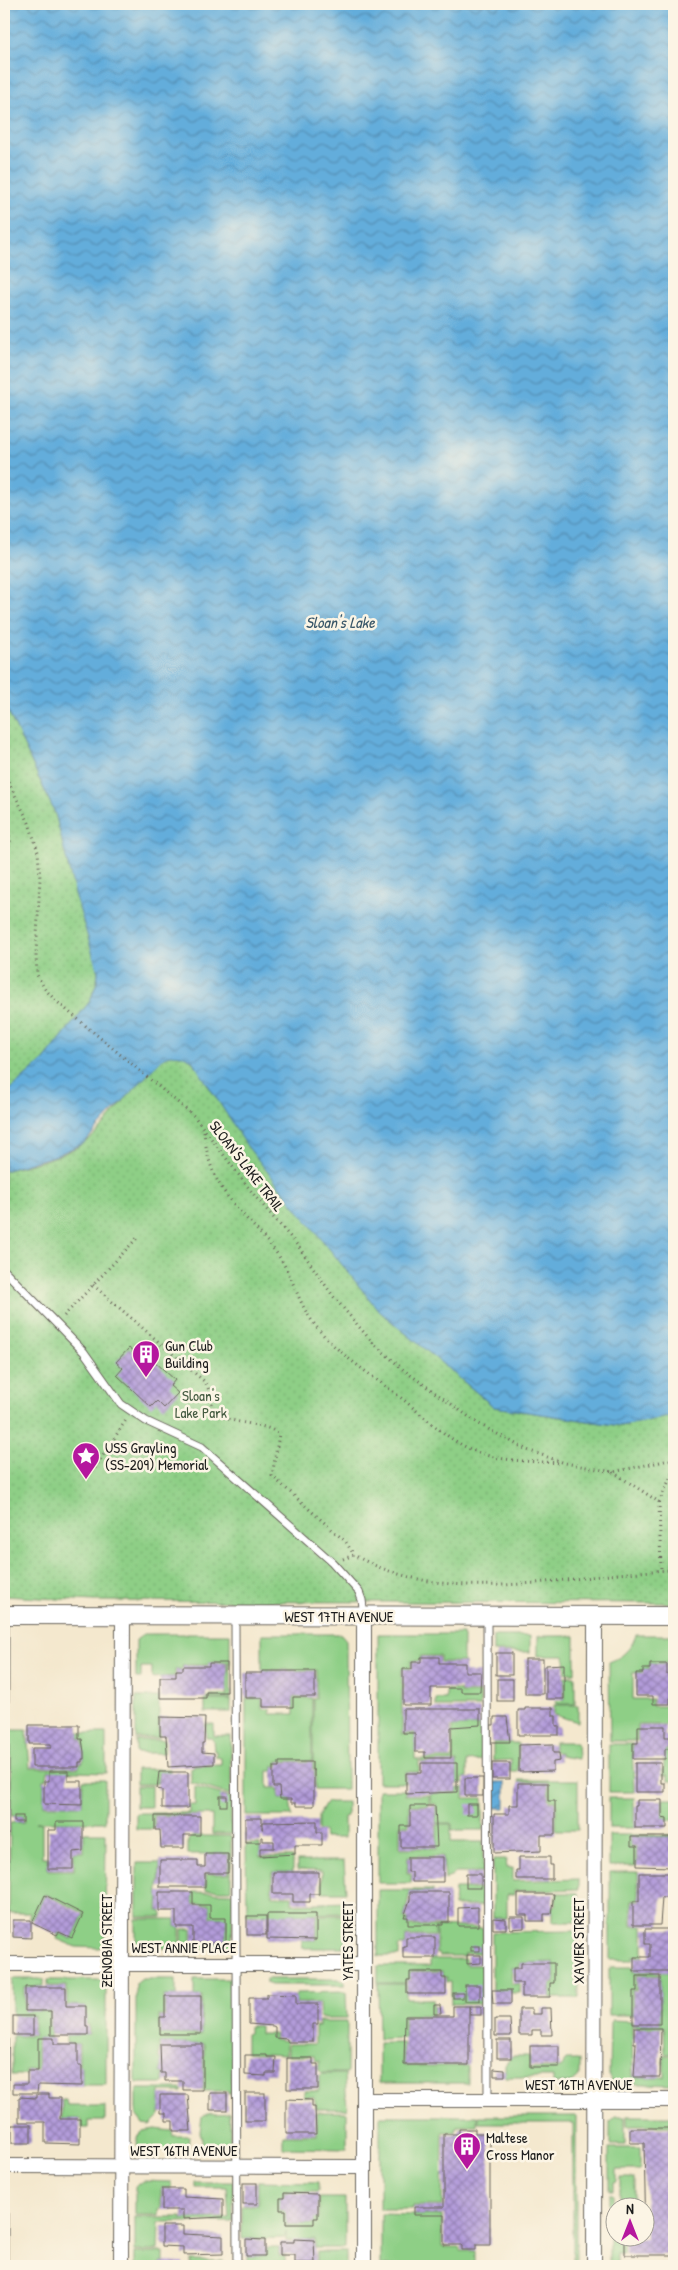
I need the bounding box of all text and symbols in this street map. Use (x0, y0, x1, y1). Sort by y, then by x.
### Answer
water label: Sloan's Lake (305, 611, 375, 633)
street label: SLOAN'S LAKE TRAIL (205, 1116, 289, 1216)
place label: Gun Club Building (165, 1335, 213, 1373)
building icon: Gun Club Building (131, 1339, 161, 1378)
park label: Sloan's Lake Park (175, 1385, 227, 1423)
place label: USS Grayling (SS-209) Memorial (105, 1437, 208, 1475)
place icon: USS Grayling (SS-209) Memorial (71, 1441, 101, 1480)
street label: WEST 17TH AVENUE (285, 1606, 394, 1627)
street label: ZENOBIA STREET (96, 1893, 117, 1988)
street label: XAVIER STREET (568, 1897, 589, 1984)
street label: YATES STREET (337, 1901, 358, 1980)
street label: WEST ANNIE PLACE (131, 1937, 237, 1958)
street label: WEST 16TH AVENUE (525, 2074, 633, 2095)
place label: Maltese Cross Manor (486, 2127, 555, 2165)
building icon: Maltese Cross Manor (452, 2131, 482, 2170)
street label: WEST 16TH AVENUE (130, 2140, 238, 2161)
north arrow (606, 2198, 656, 2248)
text: N (626, 2199, 634, 2218)

